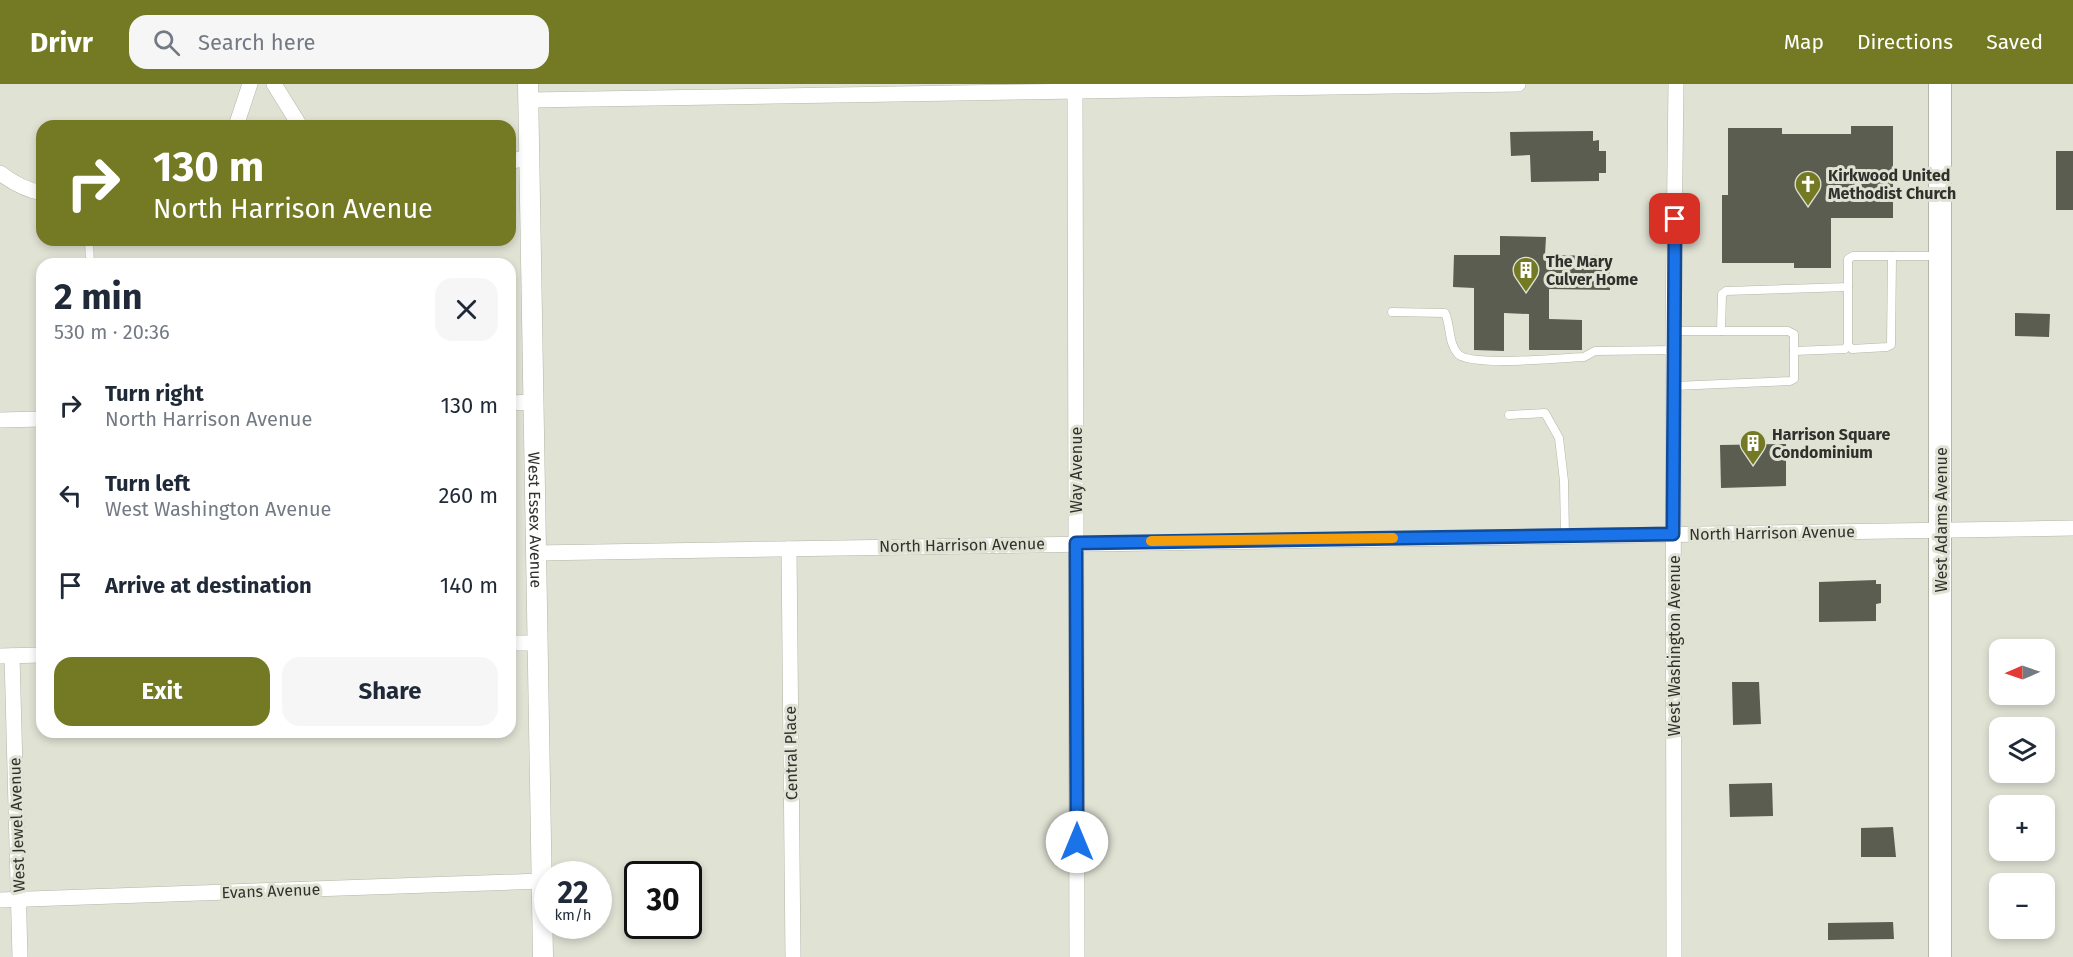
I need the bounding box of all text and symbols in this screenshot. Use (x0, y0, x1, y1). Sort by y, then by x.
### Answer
search box (129, 15, 549, 69)
text: Drivr (30, 26, 93, 59)
icon: search (150, 26, 183, 59)
text: Search here (198, 29, 315, 56)
text: Map (1784, 29, 1824, 55)
text: Directions (1857, 29, 1953, 55)
text: Saved (1986, 29, 2043, 55)
text: 130 m (153, 142, 264, 192)
icon: right (54, 144, 132, 222)
place label: Kirkwood United Methodist Church (1828, 166, 1956, 203)
church icon: Kirkwood United Methodist Church (1793, 169, 1823, 207)
text: North Harrison Avenue (153, 193, 433, 225)
pin (1649, 193, 1700, 244)
icon: arrive (1658, 202, 1691, 235)
place label: The Mary Culver Home (1546, 252, 1638, 289)
building icon: The Mary Culver Home (1511, 255, 1541, 293)
text: 2 min (54, 275, 143, 319)
button: close (435, 278, 498, 341)
text: 530 m · 20:36 (54, 320, 170, 344)
text: Turn right (105, 380, 204, 407)
icon: right (54, 389, 87, 422)
text: 130 m (441, 392, 498, 419)
text: North Harrison Avenue (105, 407, 312, 431)
place label: Harrison Square Condominium (1772, 425, 1890, 462)
street label: Way Avenue (1067, 427, 1086, 513)
building icon: Harrison Square Condominium (1738, 428, 1768, 466)
street label: West Adams Avenue (1932, 447, 1951, 593)
street label: West Essex Avenue (525, 452, 546, 588)
text: Turn left (105, 470, 190, 497)
icon: left (54, 479, 87, 512)
text: 260 m (438, 482, 498, 509)
text: West Washington Avenue (105, 497, 332, 521)
street label: North Harrison Avenue (1689, 522, 1855, 544)
street label: North Harrison Avenue (879, 534, 1045, 556)
street label: West Washington Avenue (1665, 555, 1684, 737)
icon: arrive (54, 569, 87, 602)
text: Arrive at destination (105, 572, 312, 599)
text: 140 m (440, 572, 498, 599)
north arrow (1989, 639, 2055, 705)
map controls (1989, 639, 2055, 939)
button: Exit (54, 657, 270, 726)
button: Share (282, 657, 498, 726)
street label: Central Place (781, 706, 801, 800)
button: layers (1989, 717, 2055, 783)
street label: West Jewel Avenue (5, 757, 29, 893)
button: + (1989, 795, 2055, 861)
position arrow (1045, 810, 1109, 874)
speed limit sign: 30 (624, 861, 702, 939)
button: − (1989, 873, 2055, 939)
text: 22 (557, 875, 589, 911)
street label: Evans Avenue (221, 880, 321, 902)
text: km/h (554, 906, 592, 924)

